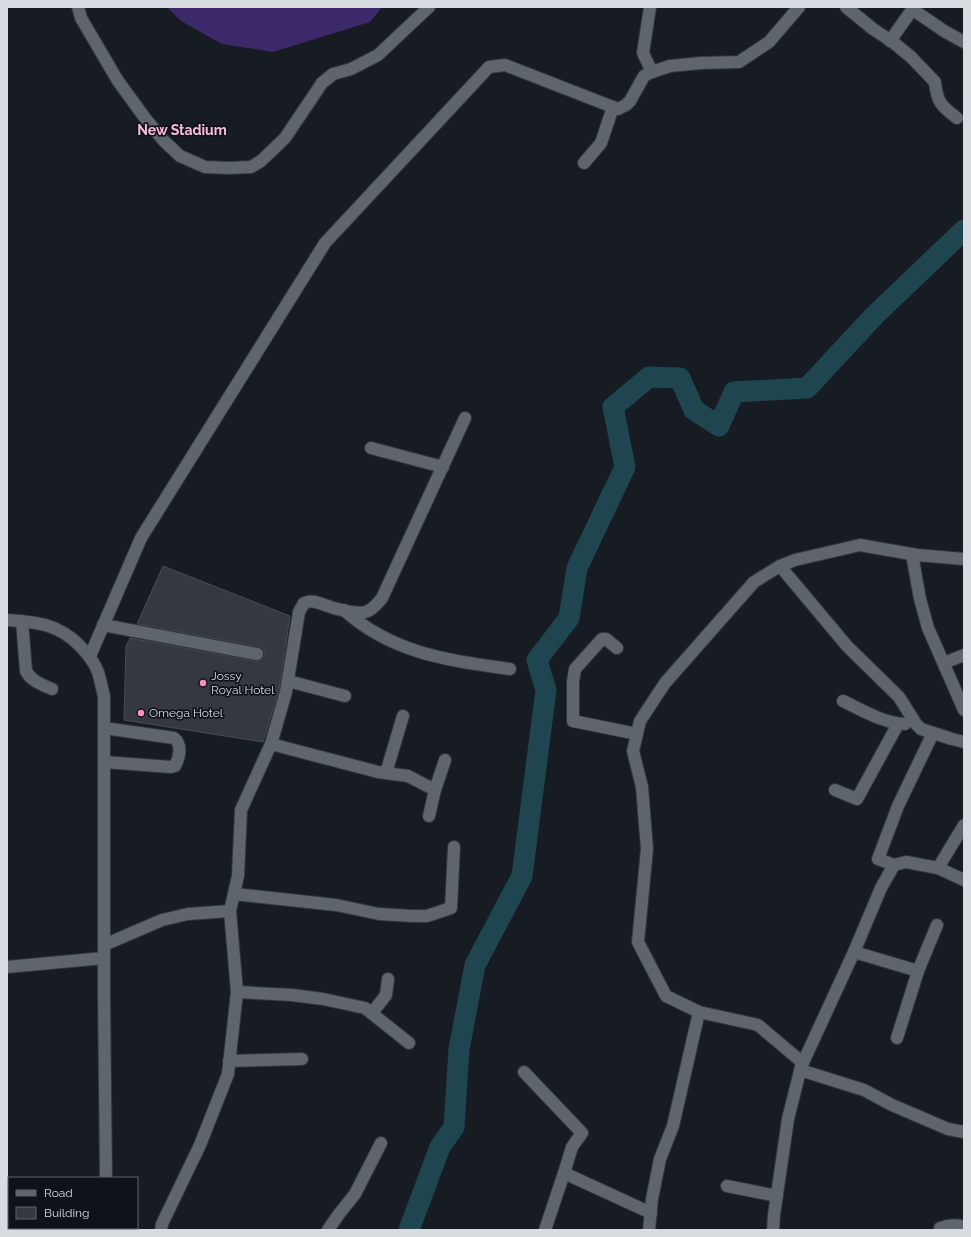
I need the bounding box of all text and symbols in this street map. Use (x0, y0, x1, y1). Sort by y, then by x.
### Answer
district label: New Stadium (137, 122, 227, 138)
place label: Jossy Royal Hotel (211, 669, 275, 697)
marker: Jossy Royal Hotel (198, 678, 208, 688)
place label: Omega Hotel (149, 706, 224, 720)
marker: Omega Hotel (136, 708, 146, 718)
legend (8, 1177, 138, 1229)
text: Road (44, 1186, 73, 1200)
text: Building (44, 1206, 90, 1220)

